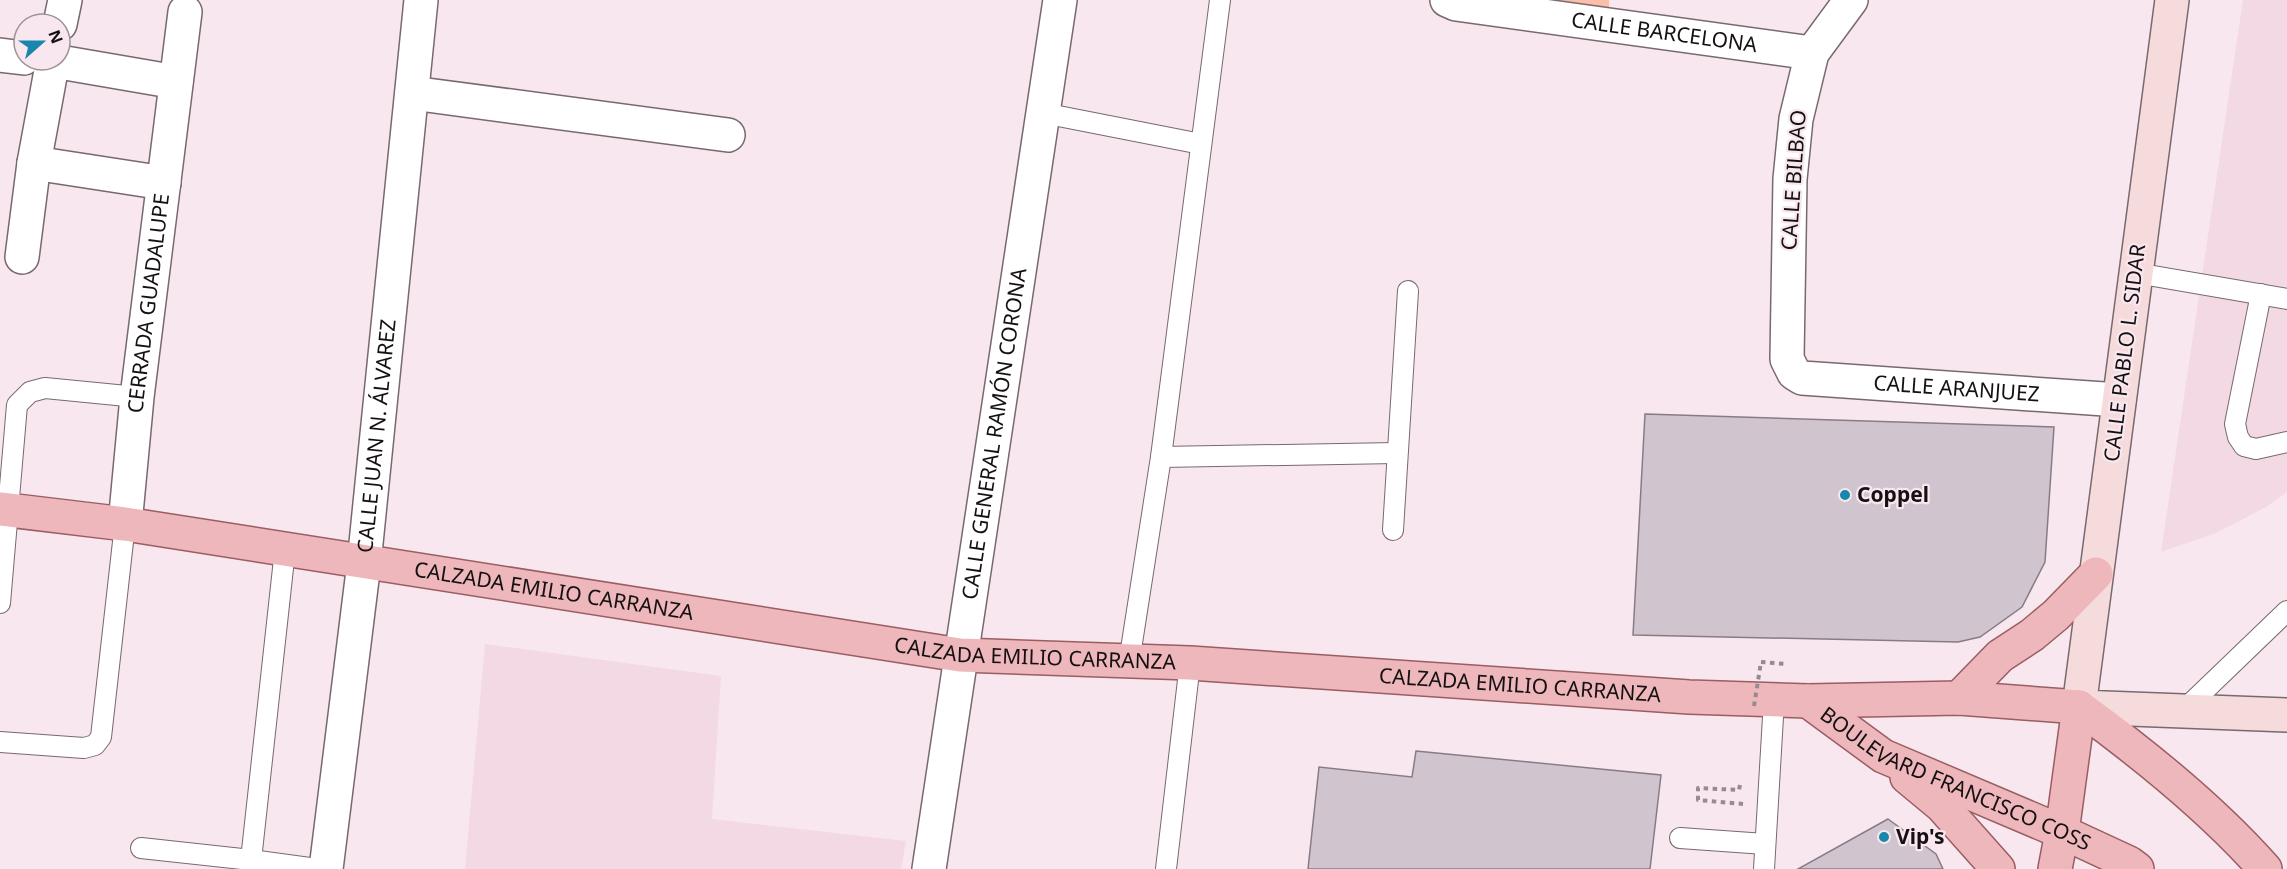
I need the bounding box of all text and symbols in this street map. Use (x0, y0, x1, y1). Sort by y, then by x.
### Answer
street label: CALLE BARCELONA (1570, 5, 1760, 58)
north arrow (12, 12, 72, 72)
text: N (43, 27, 69, 47)
street label: CALLE BILBAO (1774, 109, 1812, 251)
street label: CERRADA GUADALUPE (121, 192, 175, 414)
street label: CALLE PABLO L. SIDAR (2097, 242, 2151, 463)
street label: CALLE GENERAL RAMÓN CORONA (955, 265, 1032, 601)
street label: CALLE JUAN N. ÁLVAREZ (350, 318, 402, 554)
street label: CALLE ARANJUEZ (1873, 368, 2041, 407)
place label: Coppel (1857, 480, 1929, 508)
marker: Coppel (1838, 488, 1852, 502)
street label: CALZADA EMILIO CARRANZA (412, 555, 696, 626)
street label: CALZADA EMILIO CARRANZA (892, 630, 1177, 676)
street label: CALZADA EMILIO CARRANZA (1378, 661, 1663, 708)
street label: BOULEVARD FRANCISCO COSS (1815, 700, 2096, 857)
place label: Vip's (1896, 822, 1945, 850)
marker: Vip's (1877, 830, 1891, 844)

